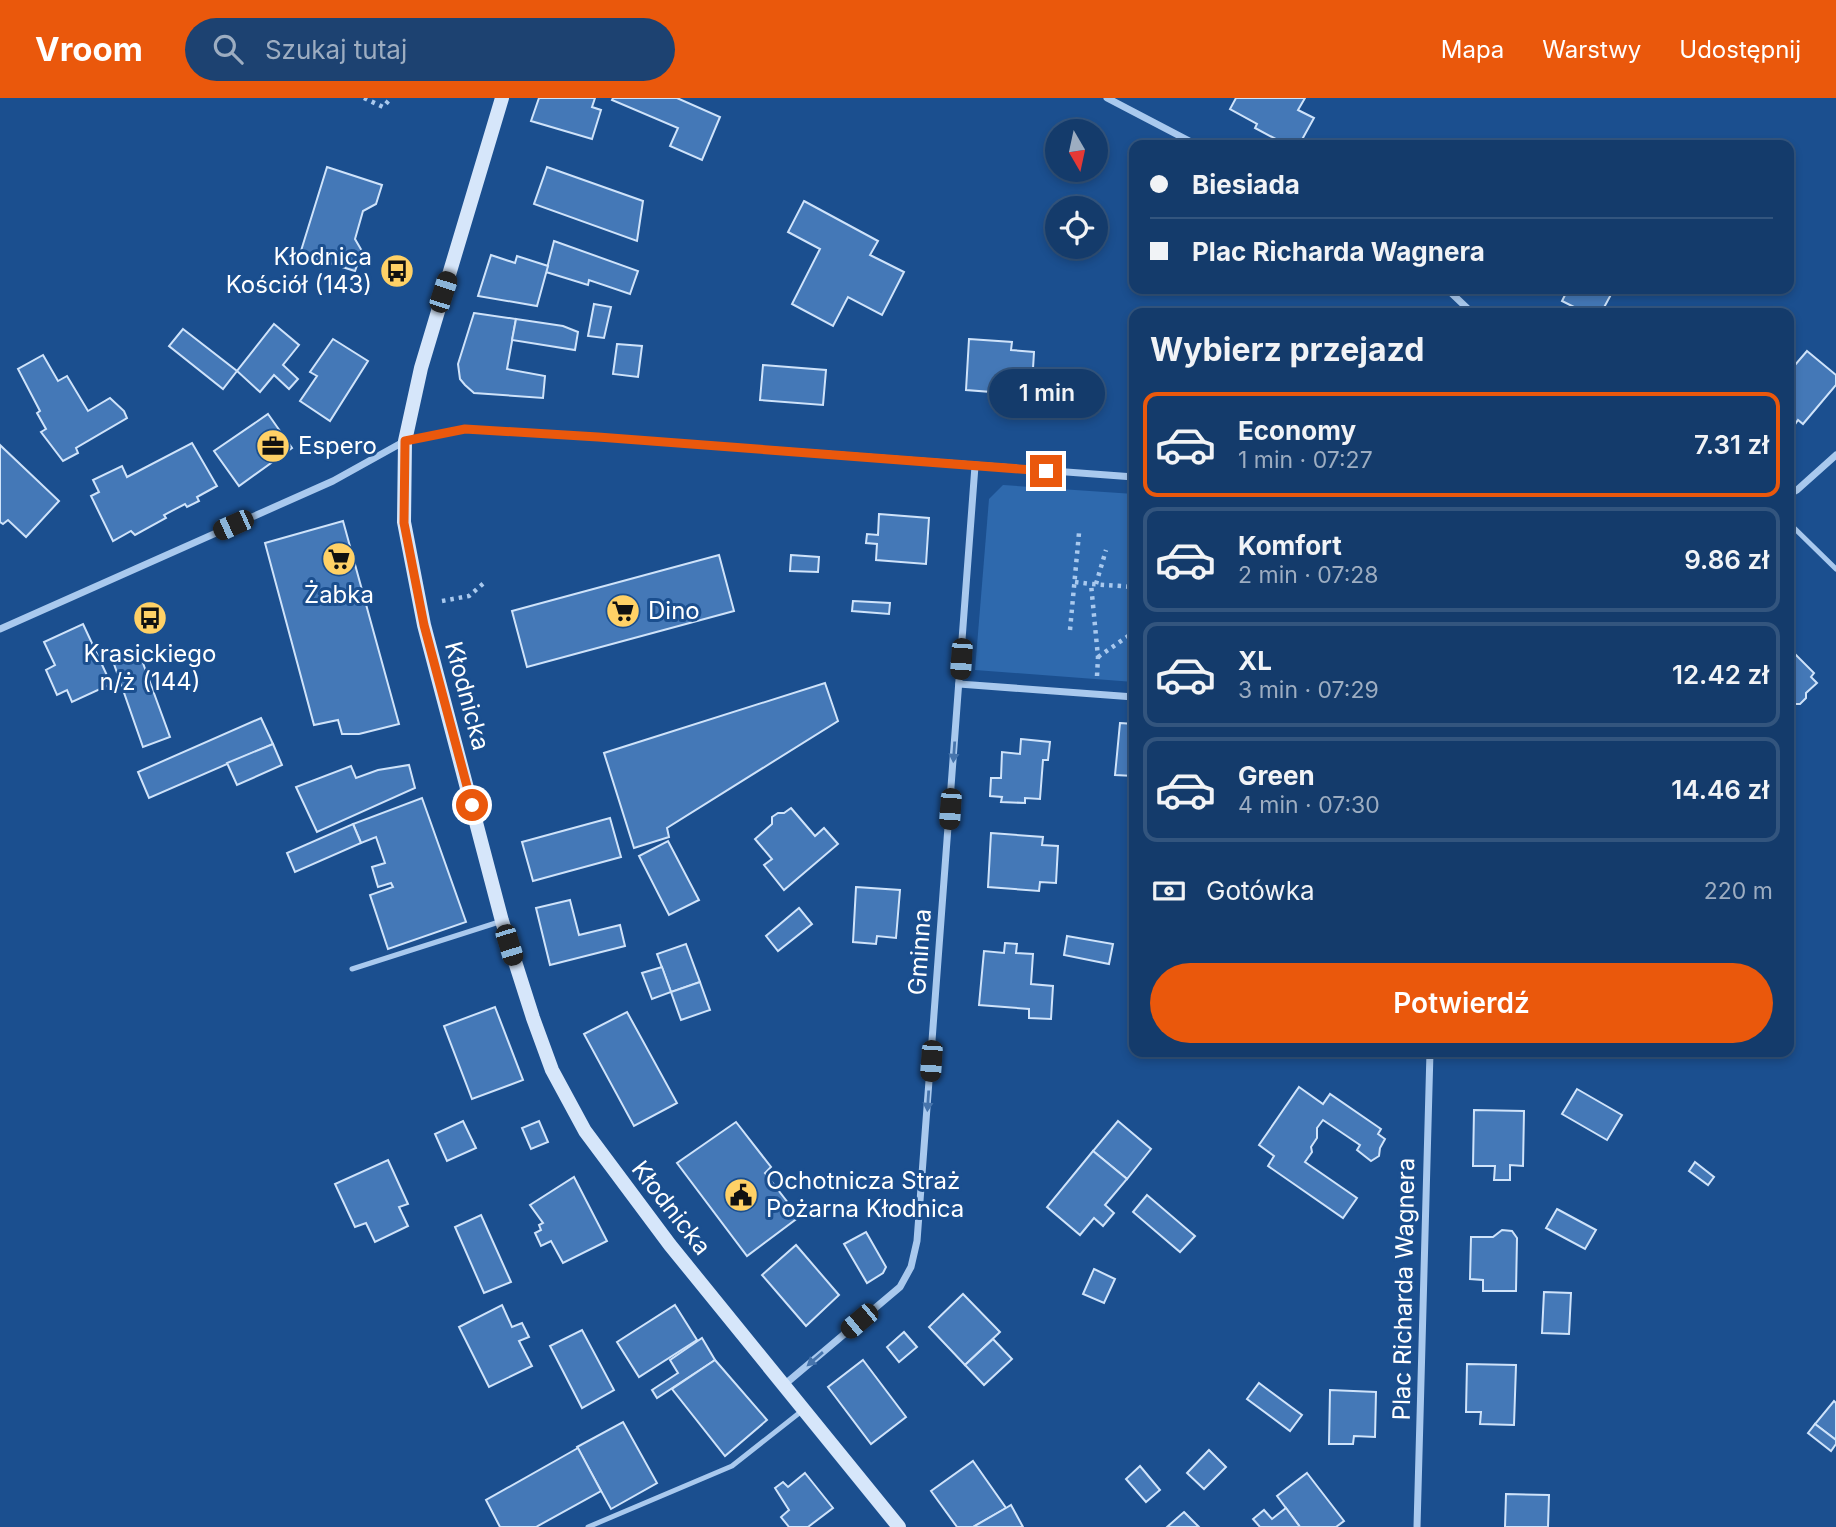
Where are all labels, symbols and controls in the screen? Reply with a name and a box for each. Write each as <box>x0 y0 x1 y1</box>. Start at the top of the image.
search box <box>185 18 675 81</box>
text: Vroom <box>35 29 143 69</box>
icon: search <box>209 30 247 68</box>
text: Szukaj tutaj <box>265 34 407 65</box>
text: Mapa <box>1441 35 1504 64</box>
text: Warstwy <box>1542 35 1641 64</box>
text: Udostępnij <box>1679 35 1801 64</box>
north arrow <box>1045 119 1108 182</box>
map controls <box>1045 119 1108 259</box>
text: Biesiada <box>1192 169 1300 200</box>
button: locate <box>1045 196 1108 259</box>
text: Plac Richarda Wagnera <box>1192 236 1485 267</box>
place label: Kłodnica Kościół (143) <box>226 242 372 299</box>
bus stop icon: Kłodnica Kościół (143) <box>378 252 416 290</box>
car <box>427 269 460 315</box>
text: Wybierz przejazd <box>1150 330 1424 369</box>
callout: 1 min <box>988 370 1104 418</box>
text: 1 min <box>1019 379 1075 407</box>
icon: car <box>1154 413 1217 476</box>
text: Economy <box>1238 415 1356 446</box>
office icon: Espero <box>254 427 292 465</box>
text: 7.31 zł <box>1694 429 1769 460</box>
place label: Espero <box>298 431 377 460</box>
text: 1 min · 07:27 <box>1238 446 1373 474</box>
route end <box>1030 455 1062 487</box>
car <box>210 507 257 543</box>
icon: car <box>1154 528 1217 591</box>
text: Komfort <box>1238 530 1342 561</box>
supermarket icon: Żabka <box>320 540 358 578</box>
text: 9.86 zł <box>1684 544 1769 575</box>
text: 2 min · 07:28 <box>1238 561 1379 589</box>
place label: Żabka <box>304 580 374 609</box>
supermarket icon: Dino <box>604 592 642 630</box>
place label: Dino <box>648 596 700 625</box>
bus stop icon: Krasickiego n/ż (144) <box>131 599 169 637</box>
car <box>950 637 973 681</box>
street label: Kłodnicka <box>439 638 496 753</box>
place label: Krasickiego n/ż (144) <box>84 639 216 696</box>
icon: car <box>1154 643 1217 706</box>
text: XL <box>1238 645 1272 676</box>
text: 12.42 zł <box>1672 659 1769 690</box>
text: 3 min · 07:29 <box>1238 676 1379 704</box>
one-way arrow <box>948 741 959 763</box>
icon: car <box>1154 758 1217 821</box>
text: Green <box>1238 760 1315 791</box>
text: 14.46 zł <box>1671 774 1769 805</box>
car <box>939 787 962 831</box>
route start <box>456 789 488 821</box>
text: 4 min · 07:30 <box>1238 791 1380 819</box>
icon: cash <box>1150 872 1188 910</box>
text: Gotówka <box>1206 875 1315 906</box>
text: 220 m <box>1704 877 1773 905</box>
street label: Gminna <box>902 908 937 996</box>
car <box>493 922 526 968</box>
button: Potwierdź <box>1150 963 1773 1043</box>
car <box>920 1039 943 1083</box>
one-way arrow <box>922 1090 933 1112</box>
street label: Kłodnicka <box>626 1155 717 1261</box>
street label: Plac Richarda Wagnera <box>1387 1157 1420 1421</box>
place label: Ochotnicza Straż Pożarna Kłodnica <box>766 1166 964 1223</box>
public building icon: Ochotnicza Straż Pożarna Kłodnica <box>722 1176 760 1214</box>
car <box>837 1299 882 1343</box>
one-way arrow <box>807 1351 824 1366</box>

